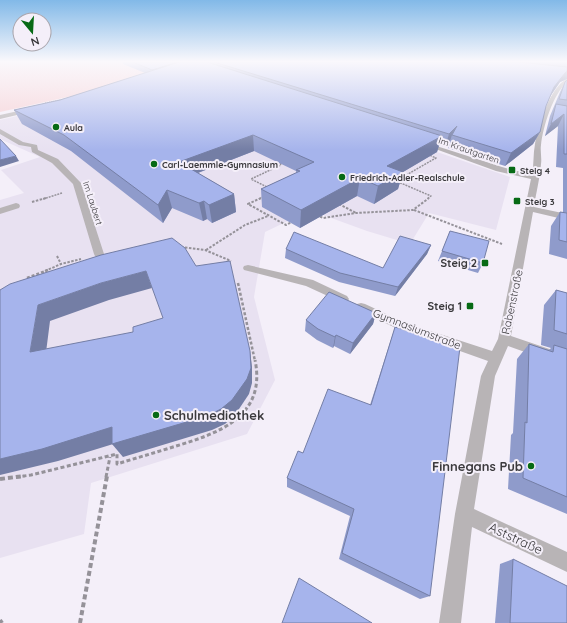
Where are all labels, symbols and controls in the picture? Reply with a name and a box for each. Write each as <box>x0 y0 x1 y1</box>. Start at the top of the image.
north arrow <box>12 12 52 52</box>
text: N <box>29 34 41 49</box>
marker: Aula <box>51 122 61 132</box>
place label: Aula <box>64 122 83 133</box>
street label: Im Krautgarten <box>437 134 501 166</box>
marker: Carl-Laemmle-Gymnasium <box>149 159 159 169</box>
place label: Carl-Laemmle-Gymnasium <box>162 159 278 170</box>
marker: Steig 4 <box>507 165 517 175</box>
place label: Steig 4 <box>520 165 551 176</box>
marker: Friedrich-Adler-Realschule <box>337 172 347 182</box>
place label: Friedrich-Adler-Realschule <box>350 172 465 183</box>
street label: Im Laubert <box>81 180 105 226</box>
marker: Steig 3 <box>512 196 522 206</box>
place label: Steig 3 <box>525 196 555 207</box>
place label: Steig 2 <box>441 256 477 270</box>
marker: Steig 2 <box>480 258 490 268</box>
street label: Rabenstraße <box>498 268 526 336</box>
place label: Steig 1 <box>428 299 462 313</box>
marker: Steig 1 <box>465 301 475 311</box>
street label: Gymnasiumstraße <box>371 306 463 352</box>
place label: Schulmediothek <box>164 407 264 423</box>
marker: Schulmediothek <box>151 410 161 420</box>
place label: Finnegans Pub <box>432 458 523 474</box>
marker: Finnegans Pub <box>526 461 536 471</box>
street label: Aststraße <box>486 519 546 557</box>

